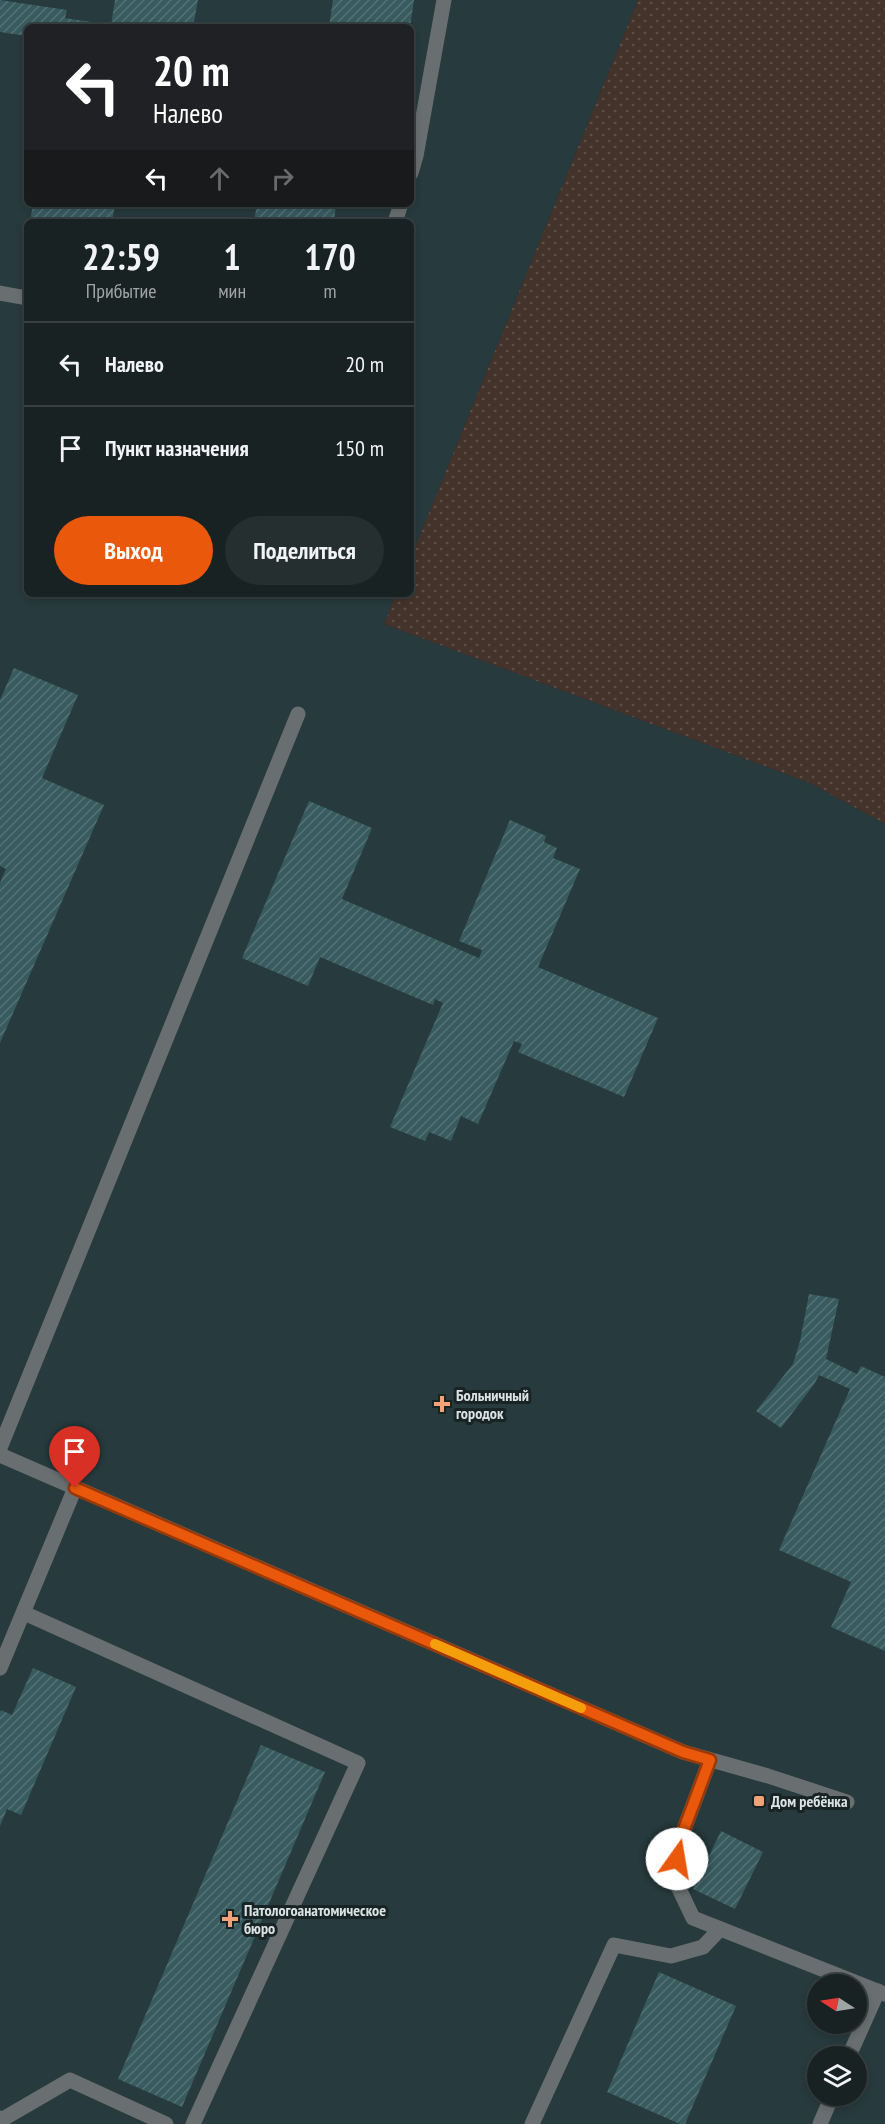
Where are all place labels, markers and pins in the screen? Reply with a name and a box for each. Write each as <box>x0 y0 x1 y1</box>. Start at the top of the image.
place label: Больничный городок <box>456 1385 529 1423</box>
marker: Больничный городок <box>433 1395 451 1413</box>
pin <box>49 1426 100 1488</box>
place label: Дом ребёнка <box>771 1791 848 1811</box>
marker: Дом ребёнка <box>752 1794 766 1808</box>
place label: Патологоанатомическое бюро <box>244 1900 386 1938</box>
marker: Патологоанатомическое бюро <box>221 1910 239 1928</box>

